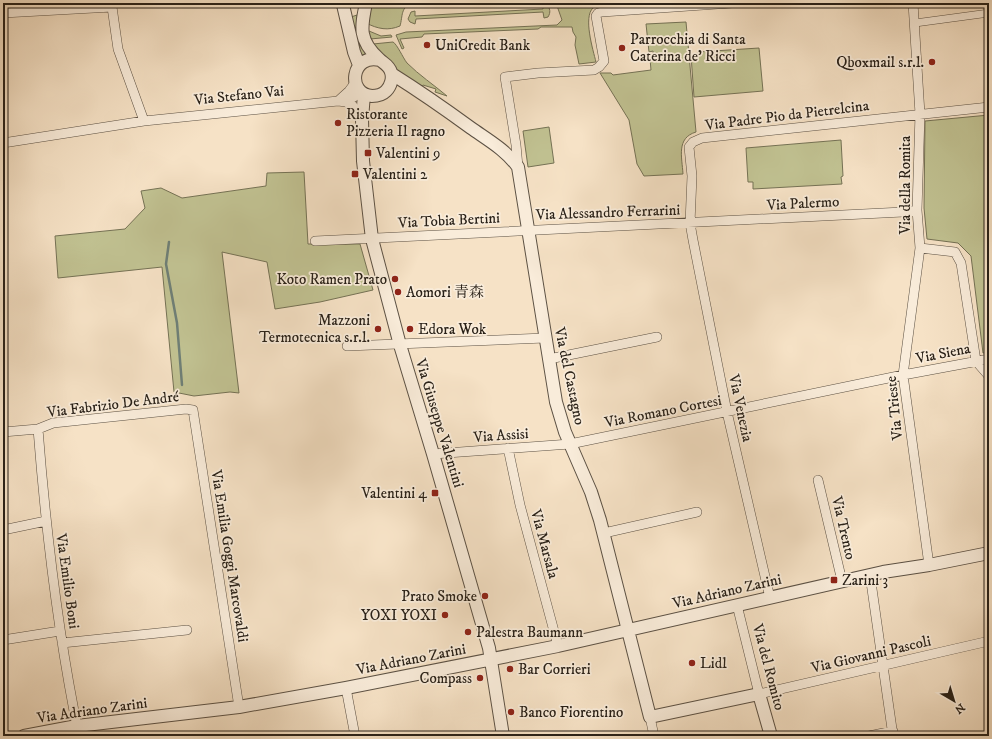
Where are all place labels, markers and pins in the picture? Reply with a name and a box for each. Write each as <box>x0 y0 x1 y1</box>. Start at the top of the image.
place label: Parrocchia di Santa Caterina de' Ricci <box>630 30 746 66</box>
place label: UniCredit Bank <box>435 36 531 55</box>
marker: UniCredit Bank <box>422 40 432 50</box>
marker: Parrocchia di Santa Caterina de' Ricci <box>617 43 627 53</box>
place label: Qboxmail s.r.l. <box>836 53 924 72</box>
marker: Qboxmail s.r.l. <box>927 57 937 67</box>
place label: Ristorante Pizzeria Il ragno <box>346 105 445 141</box>
marker: Ristorante Pizzeria Il ragno <box>333 118 343 128</box>
place label: Valentini 9 <box>375 144 440 163</box>
marker: Valentini 9 <box>363 148 373 158</box>
place label: Valentini 2 <box>362 165 428 184</box>
marker: Valentini 2 <box>350 169 360 179</box>
place label: Koto Ramen Prato <box>276 270 387 289</box>
marker: Koto Ramen Prato <box>390 274 400 284</box>
place label: Aomori 青森 <box>406 283 484 302</box>
marker: Aomori 青森 <box>393 287 403 297</box>
place label: Mazzoni Termotecnica s.r.l. <box>259 311 370 347</box>
place label: Edora Wok <box>418 320 487 339</box>
marker: Mazzoni Termotecnica s.r.l. <box>373 324 383 334</box>
marker: Edora Wok <box>405 324 415 334</box>
place label: Valentini 4 <box>360 484 427 503</box>
marker: Valentini 4 <box>430 488 440 498</box>
place label: Zarini 3 <box>842 571 888 590</box>
marker: Zarini 3 <box>829 575 839 585</box>
place label: Prato Smoke <box>401 587 477 606</box>
marker: Prato Smoke <box>480 591 490 601</box>
place label: YOXI YOXI <box>361 606 437 625</box>
marker: YOXI YOXI <box>440 610 450 620</box>
place label: Palestra Baumann <box>476 623 583 642</box>
marker: Palestra Baumann <box>463 627 473 637</box>
place label: Lidl <box>700 654 727 673</box>
marker: Lidl <box>687 658 697 668</box>
place label: Bar Corrieri <box>518 660 591 679</box>
marker: Bar Corrieri <box>505 664 515 674</box>
place label: Compass <box>420 669 472 688</box>
marker: Compass <box>475 673 485 683</box>
place label: Banco Fiorentino <box>519 703 623 722</box>
marker: Banco Fiorentino <box>506 707 516 717</box>

